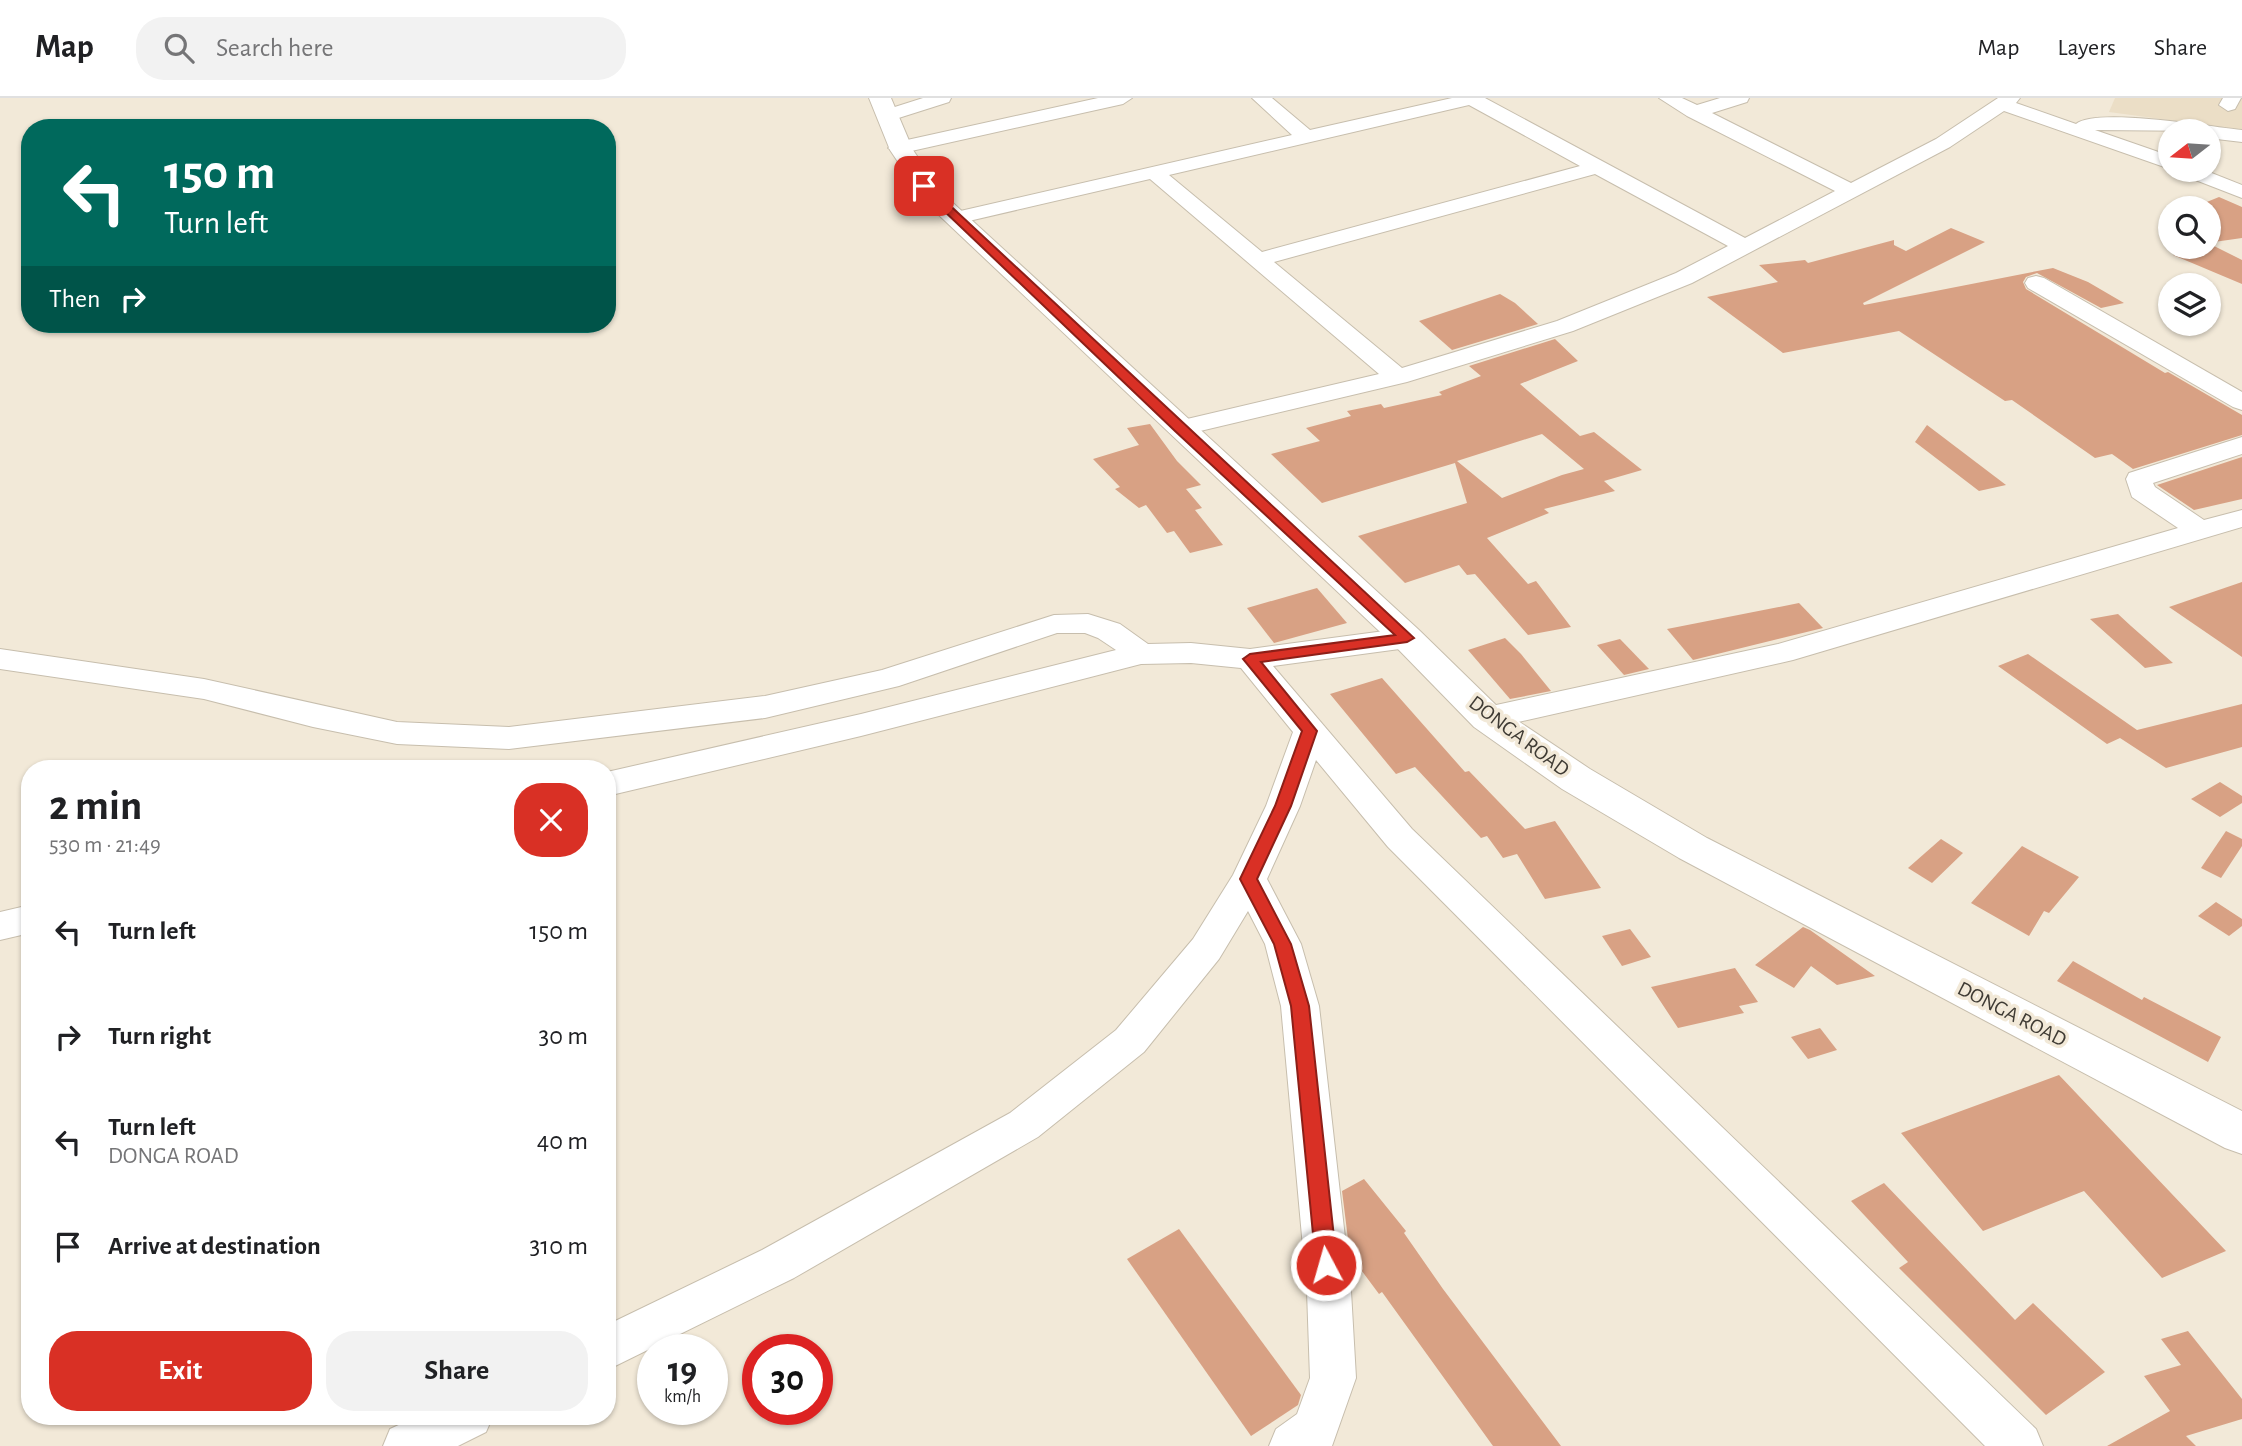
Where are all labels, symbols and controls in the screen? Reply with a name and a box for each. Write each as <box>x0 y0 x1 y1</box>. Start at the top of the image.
search box <box>136 17 626 80</box>
icon: search <box>160 29 198 67</box>
text: Map <box>35 31 94 64</box>
text: Search here <box>216 35 334 61</box>
text: Map <box>1977 36 2019 60</box>
text: Layers <box>2057 36 2116 60</box>
text: Share <box>2154 36 2207 60</box>
north arrow <box>2158 119 2221 182</box>
map controls <box>2158 119 2221 336</box>
icon: left <box>49 147 140 238</box>
text: 150 m <box>164 149 275 198</box>
pin <box>894 156 954 216</box>
icon: arrive <box>905 167 943 205</box>
button: search <box>2158 196 2221 259</box>
text: Turn left <box>164 207 268 239</box>
button: layers <box>2158 273 2221 336</box>
icon: right <box>114 280 152 318</box>
text: Then <box>49 286 100 312</box>
street label: DONGA ROAD <box>1465 692 1573 780</box>
button: close <box>514 783 588 857</box>
text: 2 min <box>49 785 142 827</box>
text: 530 m · 21:49 <box>49 834 161 857</box>
icon: left <box>49 913 87 951</box>
text: Turn left <box>108 918 196 944</box>
text: 150 m <box>529 918 588 944</box>
street label: DONGA ROAD <box>1954 978 2070 1050</box>
icon: right <box>49 1018 87 1056</box>
text: Turn right <box>108 1023 211 1049</box>
text: 30 m <box>538 1023 588 1049</box>
text: Turn left <box>108 1114 196 1140</box>
icon: left <box>49 1123 87 1161</box>
text: 40 m <box>537 1128 588 1154</box>
text: DONGA ROAD <box>108 1145 239 1168</box>
icon: arrive <box>49 1228 87 1266</box>
position arrow <box>1289 1228 1363 1302</box>
text: Arrive at destination <box>108 1233 321 1259</box>
text: 310 m <box>530 1233 588 1259</box>
button: Exit <box>49 1331 312 1411</box>
button: Share <box>326 1331 588 1411</box>
speed limit sign: 30 <box>742 1334 833 1425</box>
text: 19 <box>668 1353 697 1388</box>
text: km/h <box>664 1388 701 1406</box>

